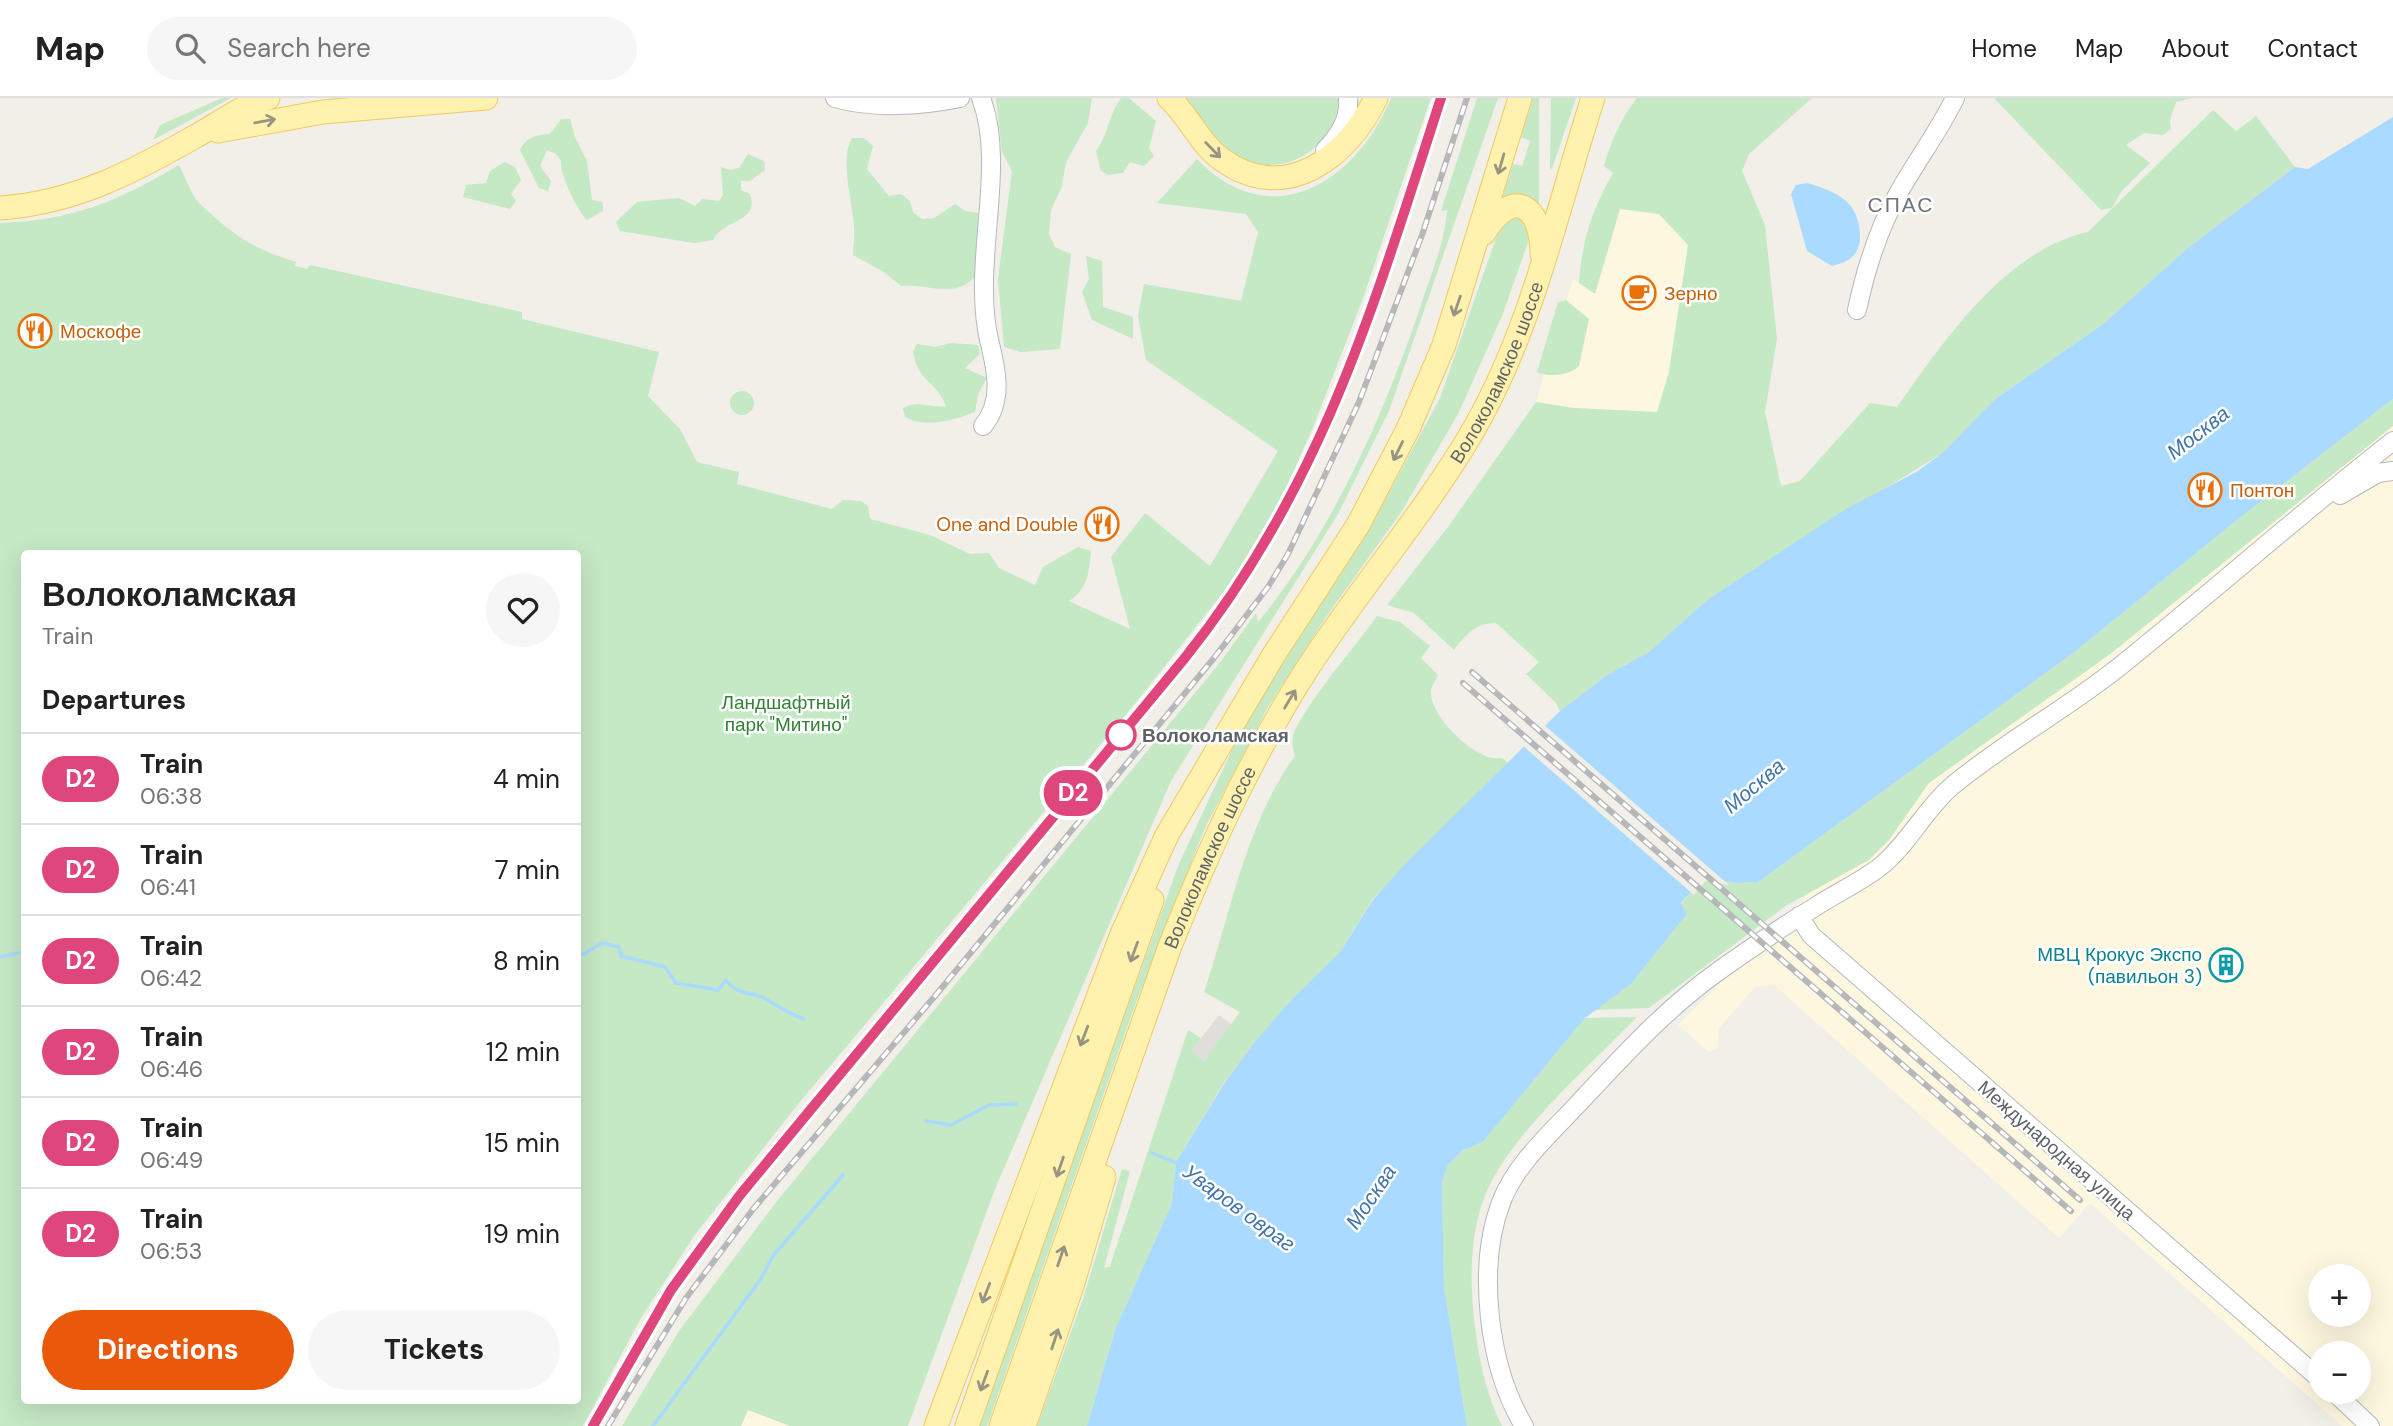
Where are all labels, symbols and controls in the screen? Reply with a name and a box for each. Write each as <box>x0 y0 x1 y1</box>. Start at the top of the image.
search box <box>147 17 637 80</box>
text: Map <box>35 27 105 70</box>
icon: search <box>171 29 209 67</box>
text: Search here <box>227 31 371 65</box>
text: Home <box>1971 33 2037 64</box>
text: Map <box>2075 33 2123 64</box>
text: About <box>2161 33 2230 64</box>
text: Contact <box>2268 33 2358 64</box>
one-way arrow <box>253 114 276 127</box>
one-way arrow <box>1204 142 1221 159</box>
one-way arrow <box>1494 152 1507 174</box>
district label: СПАС <box>1868 191 1934 219</box>
cafe icon: Зерно <box>1620 274 1658 312</box>
street label: Волоколамское шоссе <box>1444 278 1549 468</box>
place label: Зерно <box>1664 281 1718 306</box>
one-way arrow <box>1450 295 1463 317</box>
restaurant icon: Москофе <box>16 312 54 350</box>
place label: Москофе <box>60 319 141 344</box>
water label: Москва <box>2161 400 2235 466</box>
one-way arrow <box>1390 440 1404 461</box>
restaurant icon: Понтон <box>2186 471 2224 509</box>
place label: Понтон <box>2230 478 2294 503</box>
restaurant icon: One and Double <box>1083 505 1121 543</box>
place label: One and Double <box>936 512 1078 537</box>
text: Волоколамская <box>42 573 297 616</box>
button: heart <box>486 573 560 647</box>
text: Train <box>42 621 93 651</box>
text: Departures <box>42 683 186 717</box>
one-way arrow <box>1283 689 1297 709</box>
park label: Ландшафтный парк "Митино" <box>721 690 851 737</box>
marker: Волоколамская <box>1106 720 1136 750</box>
place label: Волоколамская <box>1142 723 1289 748</box>
text: Train <box>140 747 203 781</box>
water label: Москва <box>1718 752 1790 820</box>
text: 4 min <box>493 762 560 796</box>
street label: Волоколамское шоссе <box>1158 762 1262 953</box>
text: D2 <box>65 763 96 794</box>
line badge: D2 <box>1042 770 1104 816</box>
text: D2 <box>1058 777 1088 808</box>
text: 06:38 <box>140 781 202 811</box>
text: Train <box>140 838 203 872</box>
text: 7 min <box>495 853 560 887</box>
text: D2 <box>65 854 96 885</box>
text: 06:41 <box>140 872 196 902</box>
text: Train <box>140 929 203 963</box>
one-way arrow <box>1126 940 1139 962</box>
place label: МВЦ Крокус Экспо (павильон 3) <box>2037 942 2202 989</box>
text: 8 min <box>493 944 560 978</box>
text: D2 <box>65 945 96 976</box>
building icon: МВЦ Крокус Экспо (павильон 3) <box>2207 946 2245 984</box>
text: 06:42 <box>140 963 202 993</box>
text: Train <box>140 1020 203 1054</box>
one-way arrow <box>1076 1024 1089 1046</box>
text: 12 min <box>486 1035 560 1069</box>
text: D2 <box>65 1036 96 1067</box>
text: 06:46 <box>140 1054 203 1084</box>
street label: Международная улица <box>1973 1075 2141 1226</box>
text: Train <box>140 1111 203 1145</box>
text: 15 min <box>485 1126 560 1160</box>
text: D2 <box>65 1127 96 1158</box>
text: 06:49 <box>140 1145 203 1175</box>
one-way arrow <box>1053 1155 1065 1177</box>
water label: Уваров овраг <box>1177 1157 1301 1258</box>
water label: Москва <box>1339 1159 1403 1235</box>
text: Train <box>140 1202 203 1236</box>
text: 19 min <box>484 1217 560 1251</box>
text: D2 <box>65 1218 96 1249</box>
text: 06:53 <box>140 1236 202 1266</box>
one-way arrow <box>1055 1245 1068 1267</box>
map controls <box>2308 1264 2371 1404</box>
button: + <box>2308 1264 2371 1327</box>
one-way arrow <box>979 1281 991 1303</box>
button: Directions <box>42 1310 294 1390</box>
button: Tickets <box>308 1310 560 1390</box>
one-way arrow <box>1050 1328 1062 1350</box>
button: − <box>2308 1341 2371 1404</box>
one-way arrow <box>977 1370 989 1392</box>

